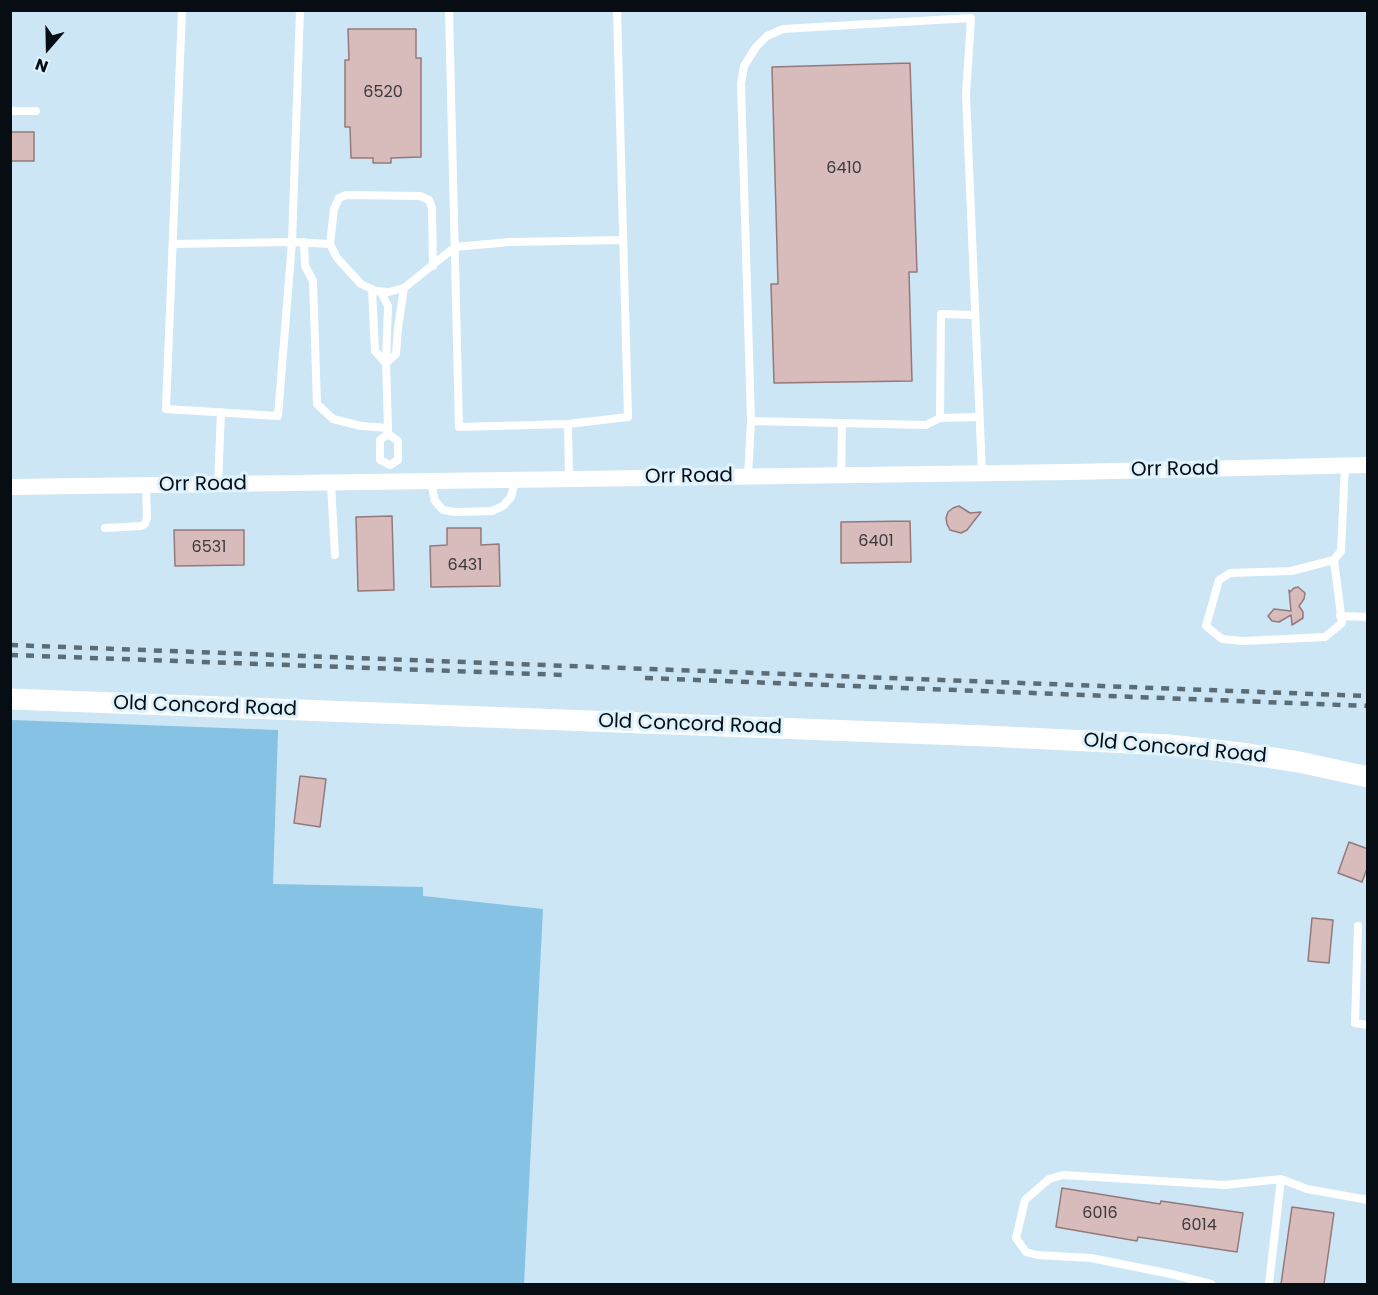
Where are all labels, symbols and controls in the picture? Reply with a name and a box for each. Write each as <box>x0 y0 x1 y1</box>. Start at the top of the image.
north arrow <box>18 18 78 78</box>
text: N <box>32 53 51 78</box>
house number: 6520 <box>363 83 403 103</box>
house number: 6410 <box>826 159 862 179</box>
street label: Orr Road <box>1131 457 1219 483</box>
street label: Orr Road <box>645 464 733 490</box>
street label: Orr Road <box>159 472 247 498</box>
house number: 6401 <box>858 532 894 552</box>
house number: 6531 <box>192 538 226 558</box>
house number: 6431 <box>448 556 482 576</box>
street label: Old Concord Road <box>113 692 297 722</box>
street label: Old Concord Road <box>598 710 782 740</box>
street label: Old Concord Road <box>1082 729 1268 769</box>
house number: 6016 <box>1082 1204 1118 1224</box>
house number: 6014 <box>1181 1216 1217 1236</box>

